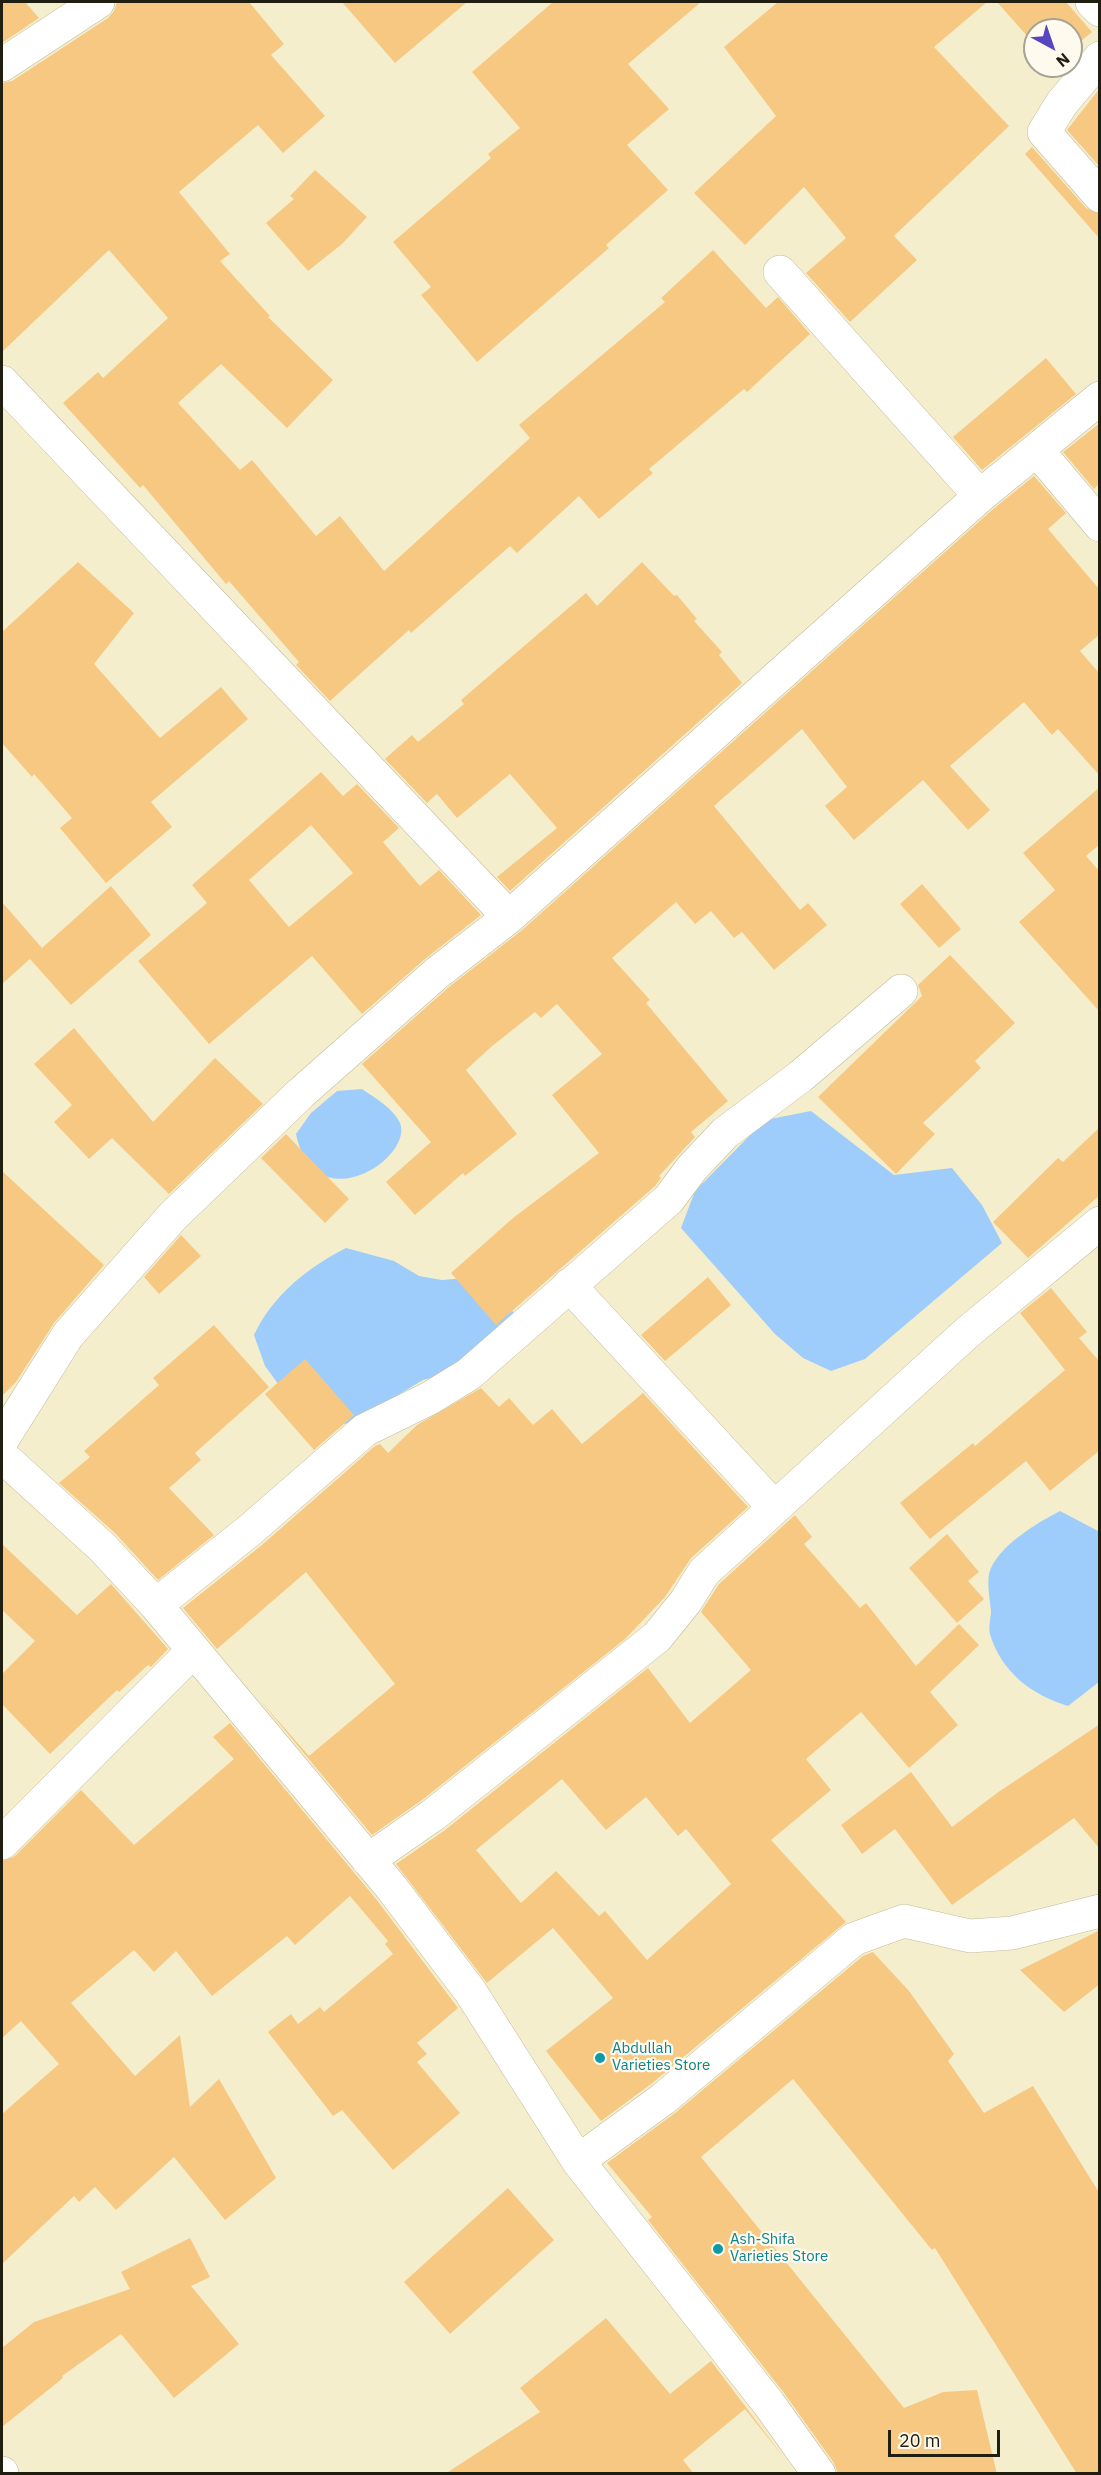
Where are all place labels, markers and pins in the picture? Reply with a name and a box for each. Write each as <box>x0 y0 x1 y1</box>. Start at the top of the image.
place label: Abdullah Varieties Store <box>612 2040 710 2075</box>
marker: Abdullah Varieties Store <box>593 2051 607 2065</box>
place label: Ash-Shifa Varieties Store <box>730 2231 828 2266</box>
marker: Ash-Shifa Varieties Store <box>711 2242 725 2256</box>

